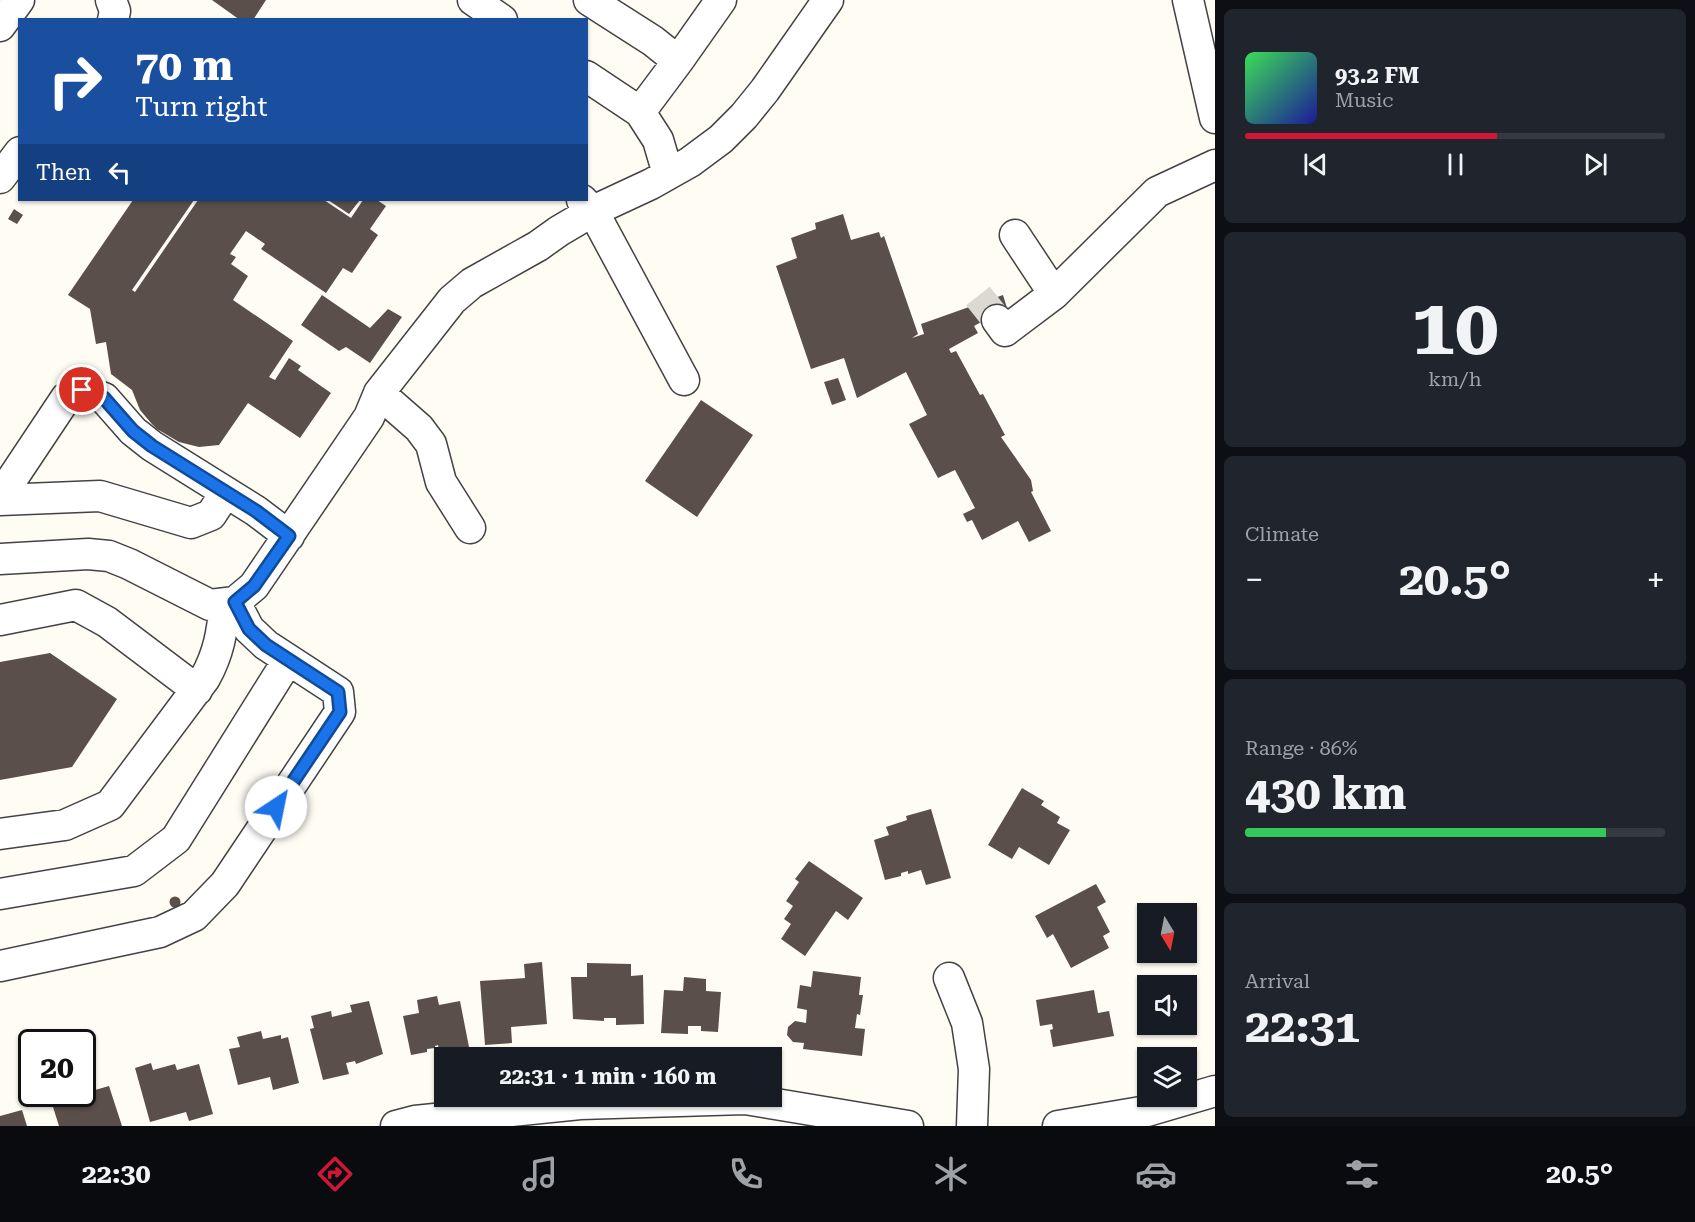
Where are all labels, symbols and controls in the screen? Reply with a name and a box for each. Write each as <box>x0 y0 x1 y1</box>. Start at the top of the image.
text: 70 m <box>135 41 233 90</box>
icon: right <box>36 42 114 120</box>
text: 93.2 FM <box>1335 63 1419 88</box>
text: Music <box>1335 88 1394 112</box>
text: Turn right <box>135 91 268 123</box>
icon: previous <box>1299 148 1332 181</box>
icon: pause <box>1439 148 1472 181</box>
icon: next <box>1579 148 1612 181</box>
icon: left <box>103 156 136 189</box>
text: Then <box>36 160 91 185</box>
text: 10 <box>1411 282 1499 373</box>
pin <box>56 364 107 415</box>
text: km/h <box>1428 367 1482 391</box>
icon: arrive <box>65 373 98 406</box>
text: Climate <box>1245 522 1319 546</box>
text: 20.5° <box>1399 553 1511 606</box>
text: − <box>1245 560 1263 599</box>
text: + <box>1647 560 1665 599</box>
text: Range · 86% <box>1245 736 1357 760</box>
text: 430 km <box>1245 767 1406 820</box>
position arrow <box>244 775 308 839</box>
north arrow <box>1137 903 1197 963</box>
map controls <box>1137 903 1197 1107</box>
text: Arrival <box>1245 969 1310 993</box>
button: sound <box>1137 975 1197 1035</box>
text: 22:31 <box>1245 1000 1360 1053</box>
speed limit sign: 20 <box>18 1029 96 1107</box>
button: layers <box>1137 1047 1197 1107</box>
text: 22:31 · 1 min · 160 m <box>499 1064 717 1089</box>
icon: directions <box>314 1153 356 1195</box>
icon: music <box>519 1153 561 1195</box>
icon: phone <box>725 1153 767 1195</box>
icon: climate <box>930 1153 972 1195</box>
icon: car <box>1135 1153 1177 1195</box>
icon: filters <box>1341 1153 1383 1195</box>
text: 22:30 <box>82 1158 151 1190</box>
text: 20.5° <box>1546 1158 1613 1190</box>

